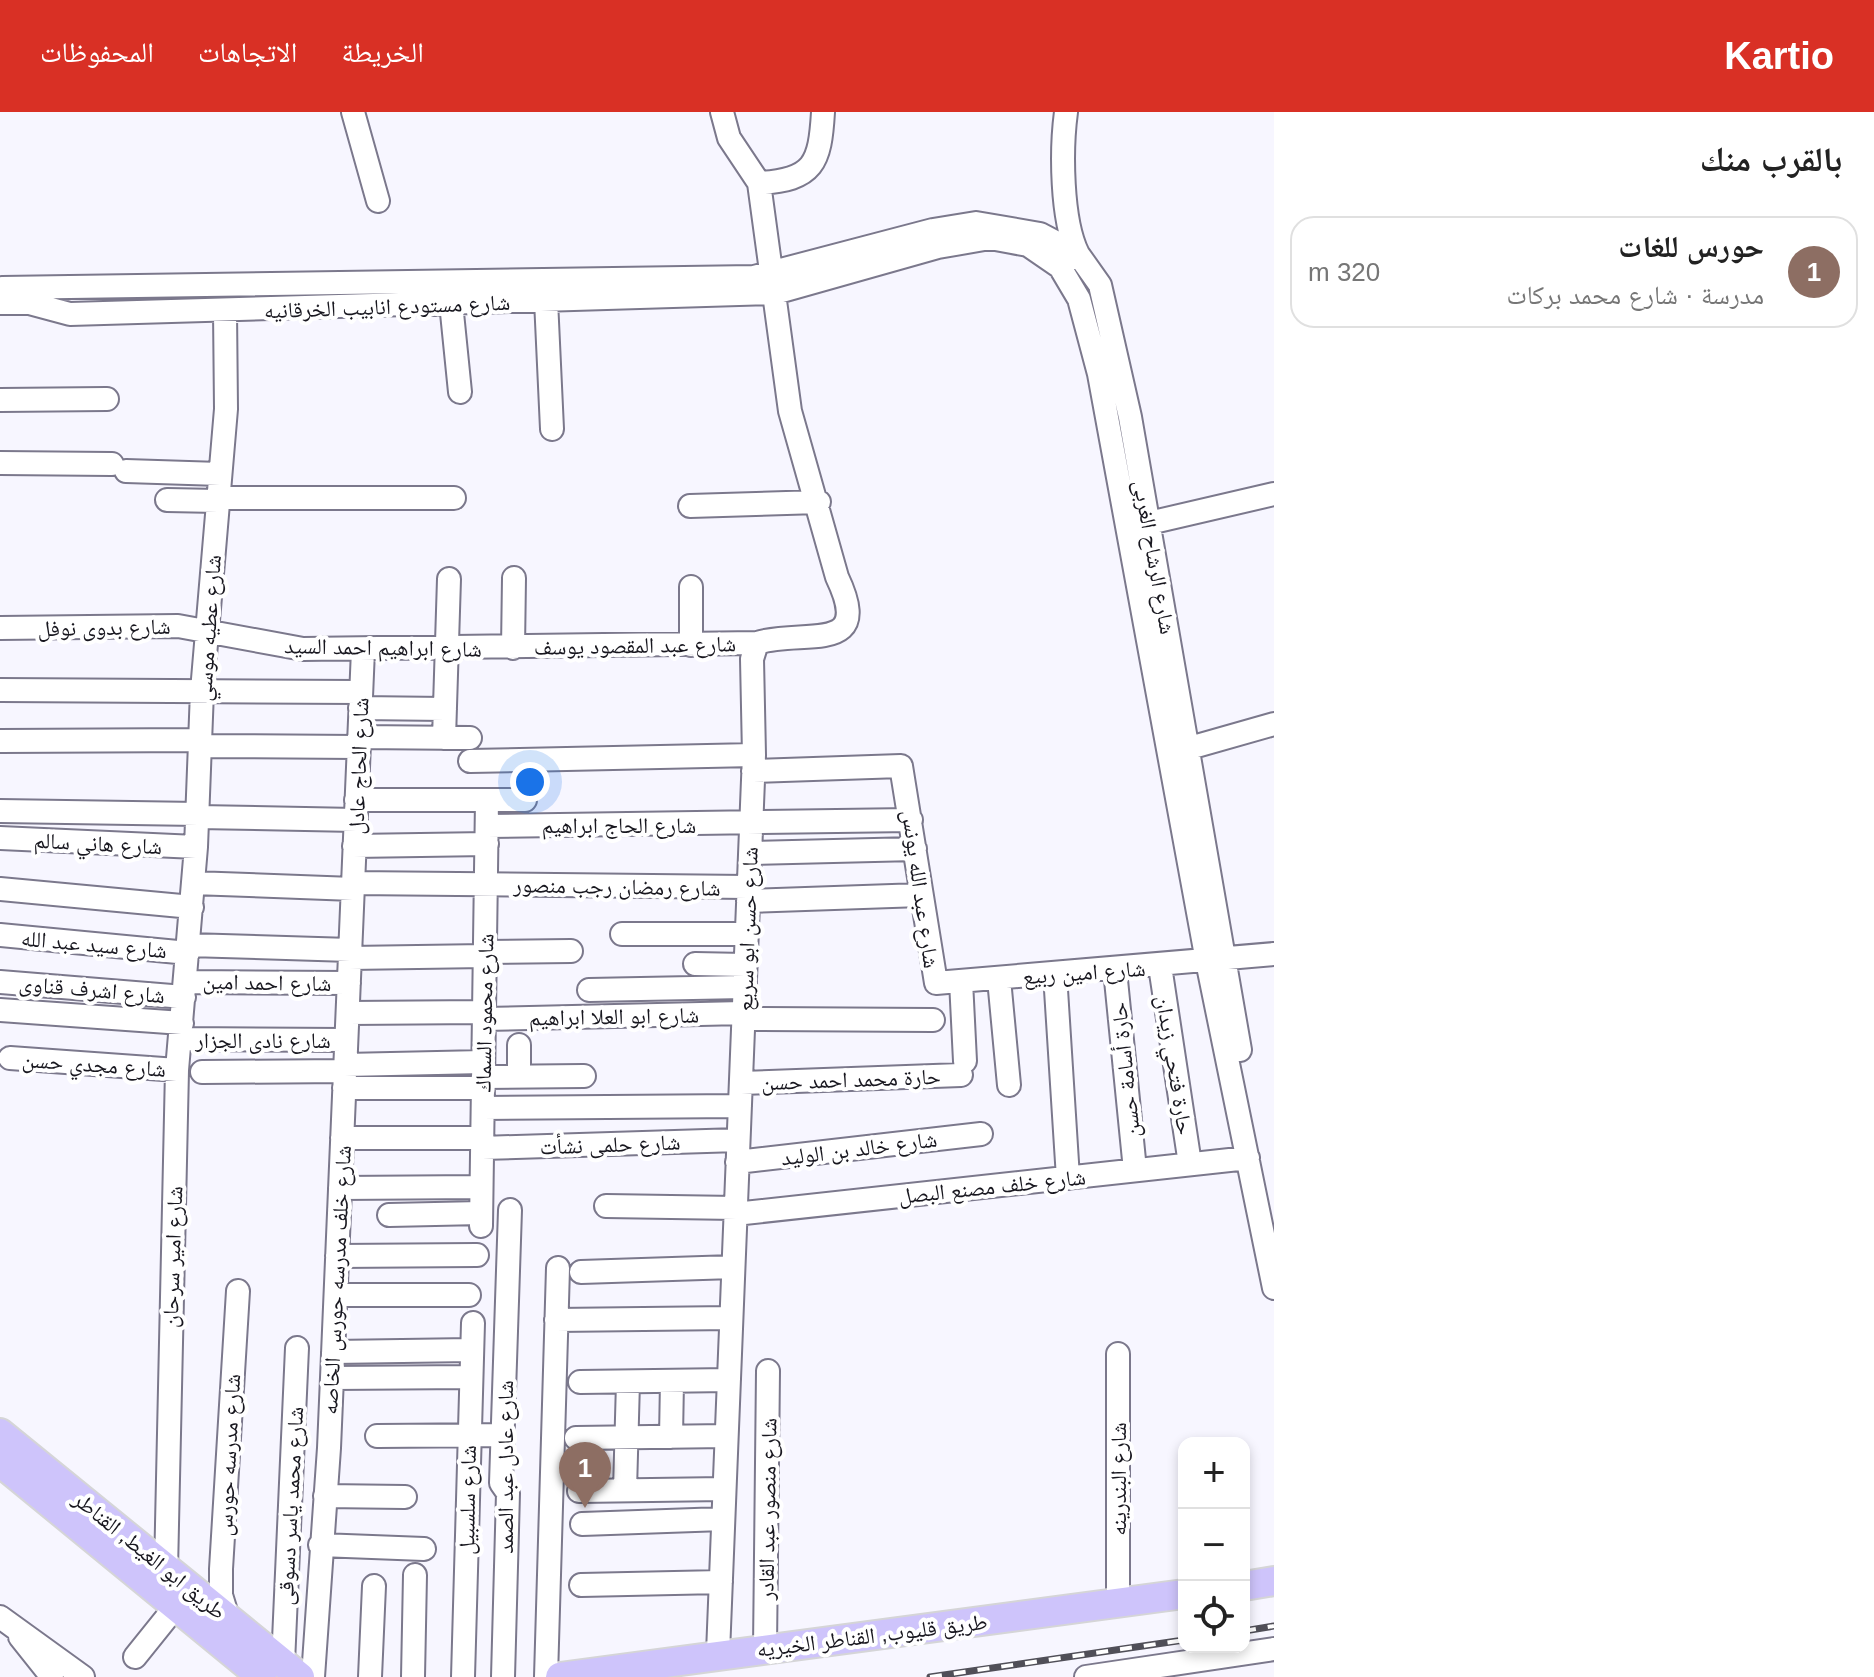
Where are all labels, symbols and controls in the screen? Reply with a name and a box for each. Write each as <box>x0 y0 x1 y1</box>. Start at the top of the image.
text: Kartio <box>1724 35 1834 77</box>
text: المحفوظات <box>40 37 154 68</box>
text: الاتجاهات <box>198 37 297 68</box>
text: الخريطة <box>341 37 424 68</box>
text: بالقرب منك <box>1700 140 1842 178</box>
text: حورس للغات <box>1618 230 1764 263</box>
text: 320 m <box>1308 257 1380 287</box>
text: 1 <box>1807 257 1821 287</box>
text: مدرسة · شارع محمد بركات <box>1507 280 1764 310</box>
street label: شارع مستودع انابيب الخرقانيه <box>263 290 511 324</box>
street label: شارع الرشاح الغربى <box>1128 478 1180 636</box>
street label: شارع عطيه موسي <box>191 554 231 702</box>
street label: شارع بدوى نوفل <box>37 614 171 642</box>
street label: شارع عبد المقصود يوسف <box>534 631 736 661</box>
street label: شارع ابراهيم احمد السيد <box>284 633 482 664</box>
street label: شارع الحاج عادل <box>344 697 374 835</box>
your location <box>510 762 550 802</box>
street label: شارع عبد الله يونس <box>896 808 944 970</box>
street label: شارع الحاج ابراهيم <box>542 813 696 840</box>
street label: شارع هاني سالم <box>33 828 163 864</box>
street label: شارع حسن ابو سريع <box>732 846 764 1012</box>
street label: شارع رمضان رجب منصور <box>512 872 721 902</box>
street label: شارع سيد عبد الله <box>20 926 168 964</box>
street label: شارع محمود السماك <box>471 933 499 1093</box>
street label: شارع امين ربيع <box>1022 956 1146 990</box>
street label: شارع احمد امين <box>202 969 332 997</box>
street label: شارع اشرف قناوى <box>18 971 166 1009</box>
street label: حارة فتحي زيدان <box>1147 994 1198 1137</box>
street label: حارة أسامة حسن <box>1105 1001 1146 1139</box>
street label: شارع ابو العلا ابراهيم <box>529 1003 699 1032</box>
street label: شارع نادى الجزار <box>194 1028 331 1054</box>
street label: شارع مجدي حسن <box>21 1047 167 1087</box>
street label: حارة محمد احمد حسن <box>761 1064 941 1096</box>
street label: شارع خالد بن الوليد <box>780 1127 939 1171</box>
street label: شارع حلمى نشأت <box>539 1129 681 1160</box>
street label: شارع خلف مدرسه حورس الخاصه <box>317 1145 357 1415</box>
street label: شارع خلف مصنع البصل <box>897 1164 1087 1210</box>
street label: شارع امير سرحان <box>158 1186 188 1328</box>
street label: شارع مدرسه حورس <box>212 1373 246 1537</box>
street label: شارع عادل عبد الصمد <box>493 1380 519 1554</box>
street label: شارع محمد ياسر دسوقى <box>273 1406 309 1606</box>
street label: شارع منصور عبد القادر <box>753 1418 783 1601</box>
street label: شارع البندرينه <box>1106 1422 1132 1536</box>
map controls <box>1178 1437 1250 1653</box>
button: + <box>1178 1437 1250 1509</box>
pin: 1 <box>559 1442 611 1508</box>
street label: شارع سلسبيل <box>454 1445 482 1555</box>
street label: طريق ابو الغيط, القناطر <box>67 1486 231 1625</box>
button: − <box>1178 1509 1250 1581</box>
button: locate <box>1178 1581 1250 1653</box>
street label: طريق قليوب, القناطر الخيريه <box>755 1609 989 1663</box>

